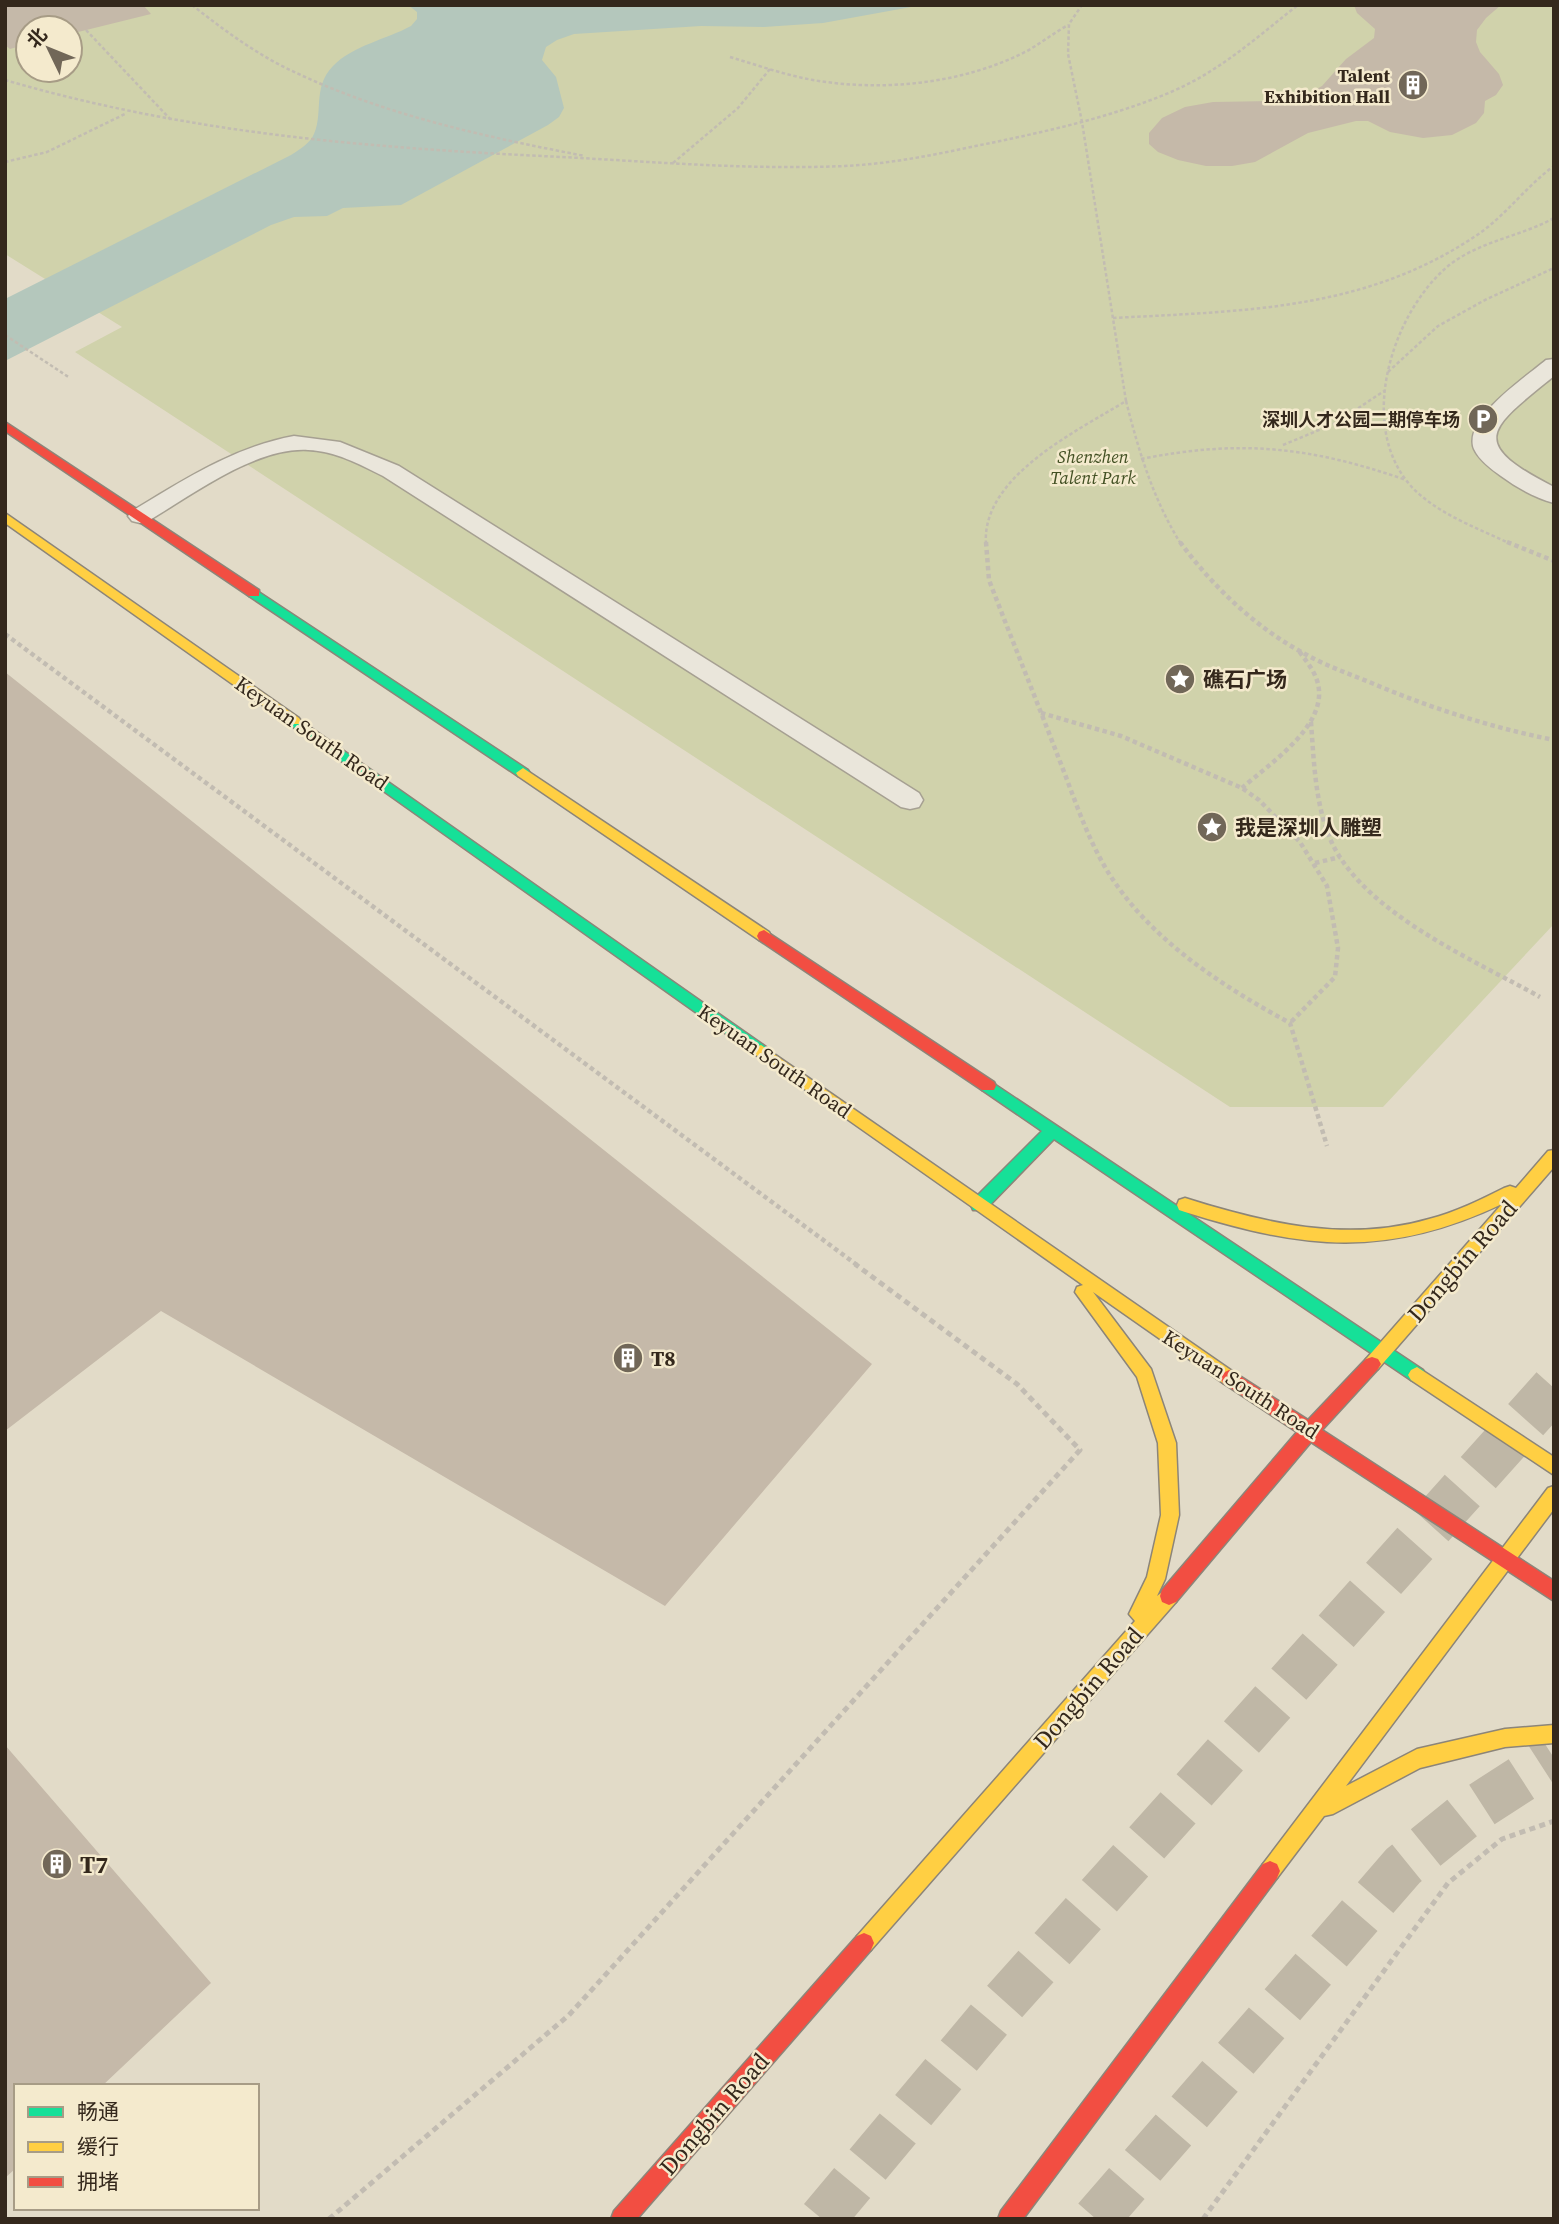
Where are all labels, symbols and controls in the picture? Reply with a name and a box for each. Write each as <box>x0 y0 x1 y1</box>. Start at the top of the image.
north arrow <box>14 14 84 84</box>
text: 北 <box>21 22 53 53</box>
place label: Talent Exhibition Hall <box>1264 63 1391 109</box>
building icon: Talent Exhibition Hall <box>1396 68 1430 102</box>
parking icon: 深圳人才公园二期停车场 <box>1466 402 1500 436</box>
place label: 深圳人才公园二期停车场 <box>1262 407 1460 432</box>
park label: Shenzhen Talent Park <box>1050 444 1136 490</box>
place icon: 礁石广场 <box>1163 662 1197 696</box>
place label: 礁石广场 <box>1203 665 1287 694</box>
street label: Keyuan South Road <box>229 669 395 797</box>
place icon: 我是深圳人雕塑 <box>1195 810 1229 844</box>
place label: 我是深圳人雕塑 <box>1235 813 1382 842</box>
street label: Keyuan South Road <box>692 997 858 1125</box>
street label: Dongbin Road <box>1400 1192 1525 1329</box>
street label: Keyuan South Road <box>1157 1322 1325 1446</box>
building icon: T8 <box>611 1341 645 1375</box>
place label: T8 <box>651 1344 676 1373</box>
street label: Dongbin Road <box>1026 1619 1151 1756</box>
building icon: T7 <box>40 1847 74 1881</box>
place label: T7 <box>80 1848 108 1881</box>
street label: Dongbin Road <box>652 2045 777 2182</box>
legend <box>14 2084 259 2210</box>
text: 畅通 <box>77 2097 119 2126</box>
text: 缓行 <box>77 2132 119 2161</box>
text: 拥堵 <box>77 2167 119 2196</box>

